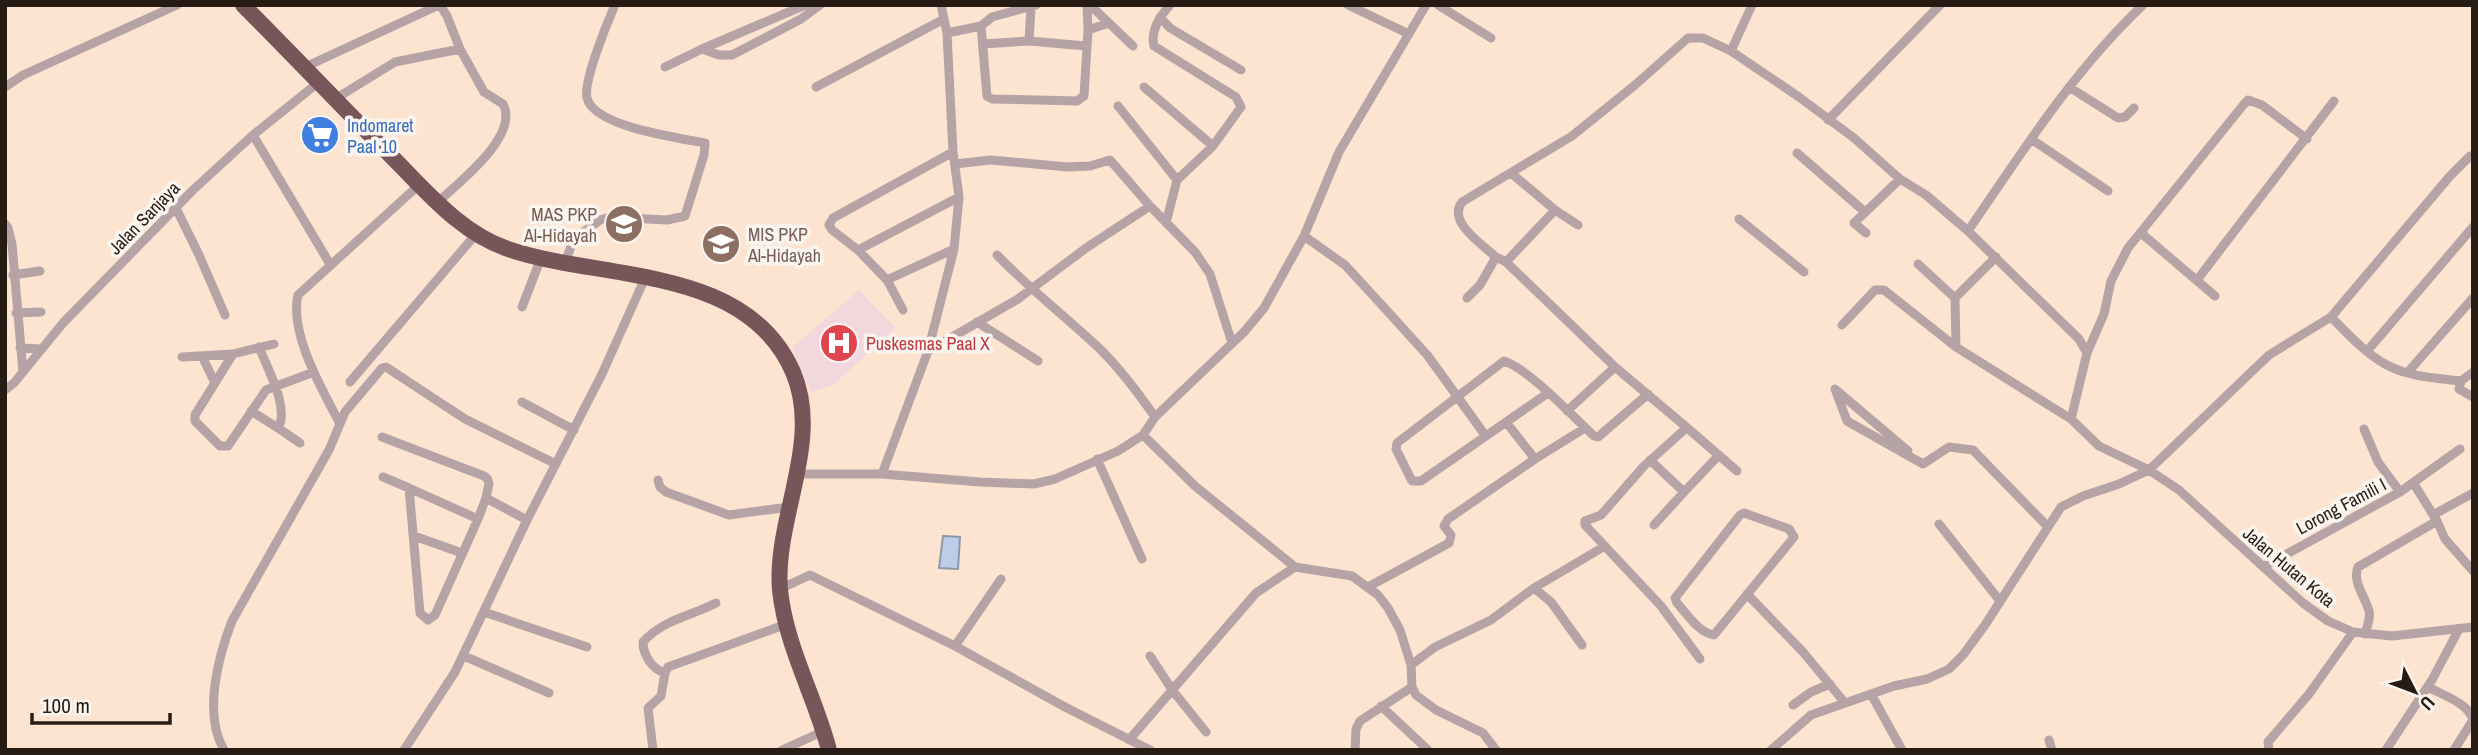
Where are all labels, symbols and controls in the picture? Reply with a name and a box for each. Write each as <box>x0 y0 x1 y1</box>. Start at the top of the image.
place label: Indomaret Paal 10 <box>347 113 413 159</box>
supermarket icon: Indomaret Paal 10 <box>299 114 341 156</box>
street label: Jalan Sanjaya <box>103 176 185 260</box>
place label: MAS PKP Al-Hidayah <box>523 202 597 248</box>
school or university icon: MAS PKP Al-Hidayah <box>603 203 645 245</box>
place label: MIS PKP Al-Hidayah <box>747 222 821 268</box>
school or university icon: MIS PKP Al-Hidayah <box>700 223 742 265</box>
hospital icon: Puskesmas Paal X <box>818 322 860 364</box>
place label: Puskesmas Paal X <box>866 331 990 356</box>
street label: Lorong Famili I <box>2292 472 2390 540</box>
street label: Jalan Hutan Kota <box>2238 521 2340 613</box>
north arrow <box>2380 657 2450 727</box>
scale bar <box>32 682 170 726</box>
text: U <box>2414 690 2441 716</box>
text: 100 m <box>42 691 90 720</box>

